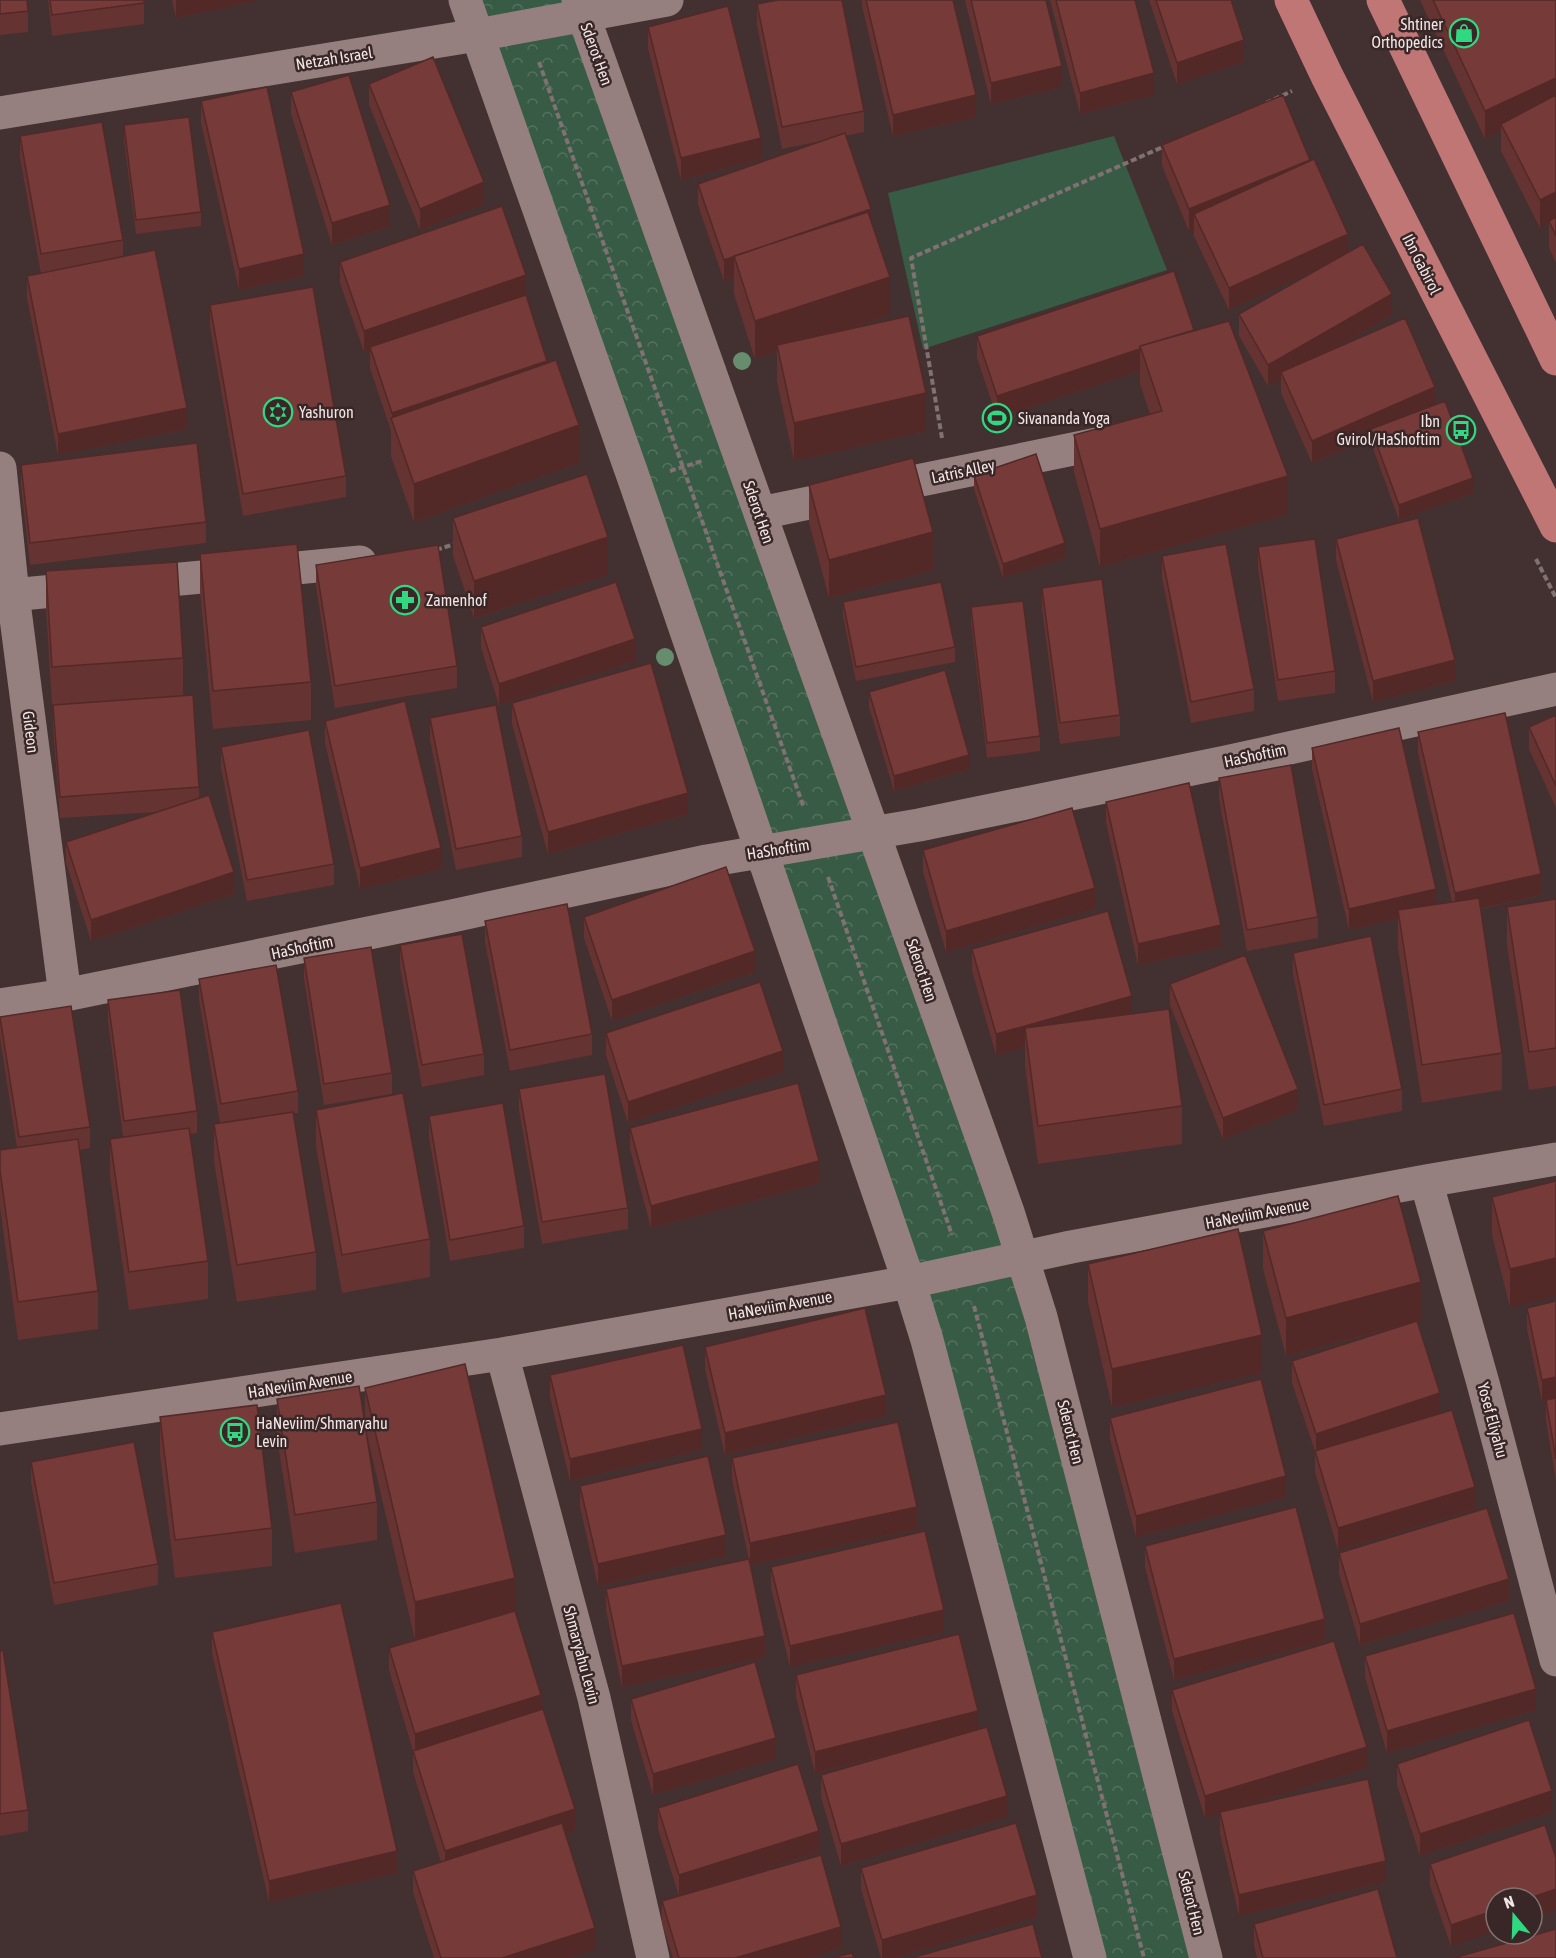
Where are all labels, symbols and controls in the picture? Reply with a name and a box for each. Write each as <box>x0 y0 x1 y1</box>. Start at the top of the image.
place label: Shtiner Orthopedics <box>1372 15 1443 52</box>
shop icon: Shtiner Orthopedics <box>1448 17 1480 49</box>
street label: Sderot Hen <box>577 20 617 88</box>
street label: Netzah Israel <box>294 43 374 73</box>
street label: Ibn Gabirol <box>1399 231 1445 298</box>
synagogue icon: Yashuron <box>262 396 294 428</box>
sports icon: Sivananda Yoga <box>981 402 1013 434</box>
place label: Yashuron <box>299 403 354 421</box>
place label: Sivananda Yoga <box>1018 409 1110 428</box>
place label: Ibn Gvirol/HaShoftim <box>1336 412 1440 448</box>
bus stop icon: Ibn Gvirol/HaShoftim <box>1445 414 1477 446</box>
street label: Latris Alley <box>930 455 997 487</box>
street label: Sderot Hen <box>740 478 778 546</box>
pharmacy icon: Zamenhof <box>389 584 421 616</box>
place label: Zamenhof <box>426 591 487 609</box>
street label: Gideon <box>19 710 43 754</box>
street label: HaShoftim <box>1222 740 1288 770</box>
street label: HaShoftim <box>745 835 811 863</box>
street label: HaShoftim <box>269 932 335 962</box>
street label: Sderot Hen <box>903 936 941 1004</box>
street label: HaNeviim Avenue <box>1204 1194 1310 1232</box>
street label: HaNeviim Avenue <box>727 1287 833 1323</box>
street label: HaNeviim Avenue <box>247 1367 353 1401</box>
street label: Yosef Eliyahu <box>1473 1380 1512 1460</box>
street label: Sderot Hen <box>1054 1398 1088 1466</box>
place label: HaNeviim/Shmaryahu Levin <box>256 1414 388 1450</box>
bus stop icon: HaNeviim/Shmaryahu Levin <box>219 1416 251 1448</box>
street label: Shmaryahu Levin <box>559 1604 604 1706</box>
street label: Sderot Hen <box>1175 1869 1209 1937</box>
north arrow <box>1484 1886 1544 1946</box>
text: N <box>1502 1892 1517 1912</box>

